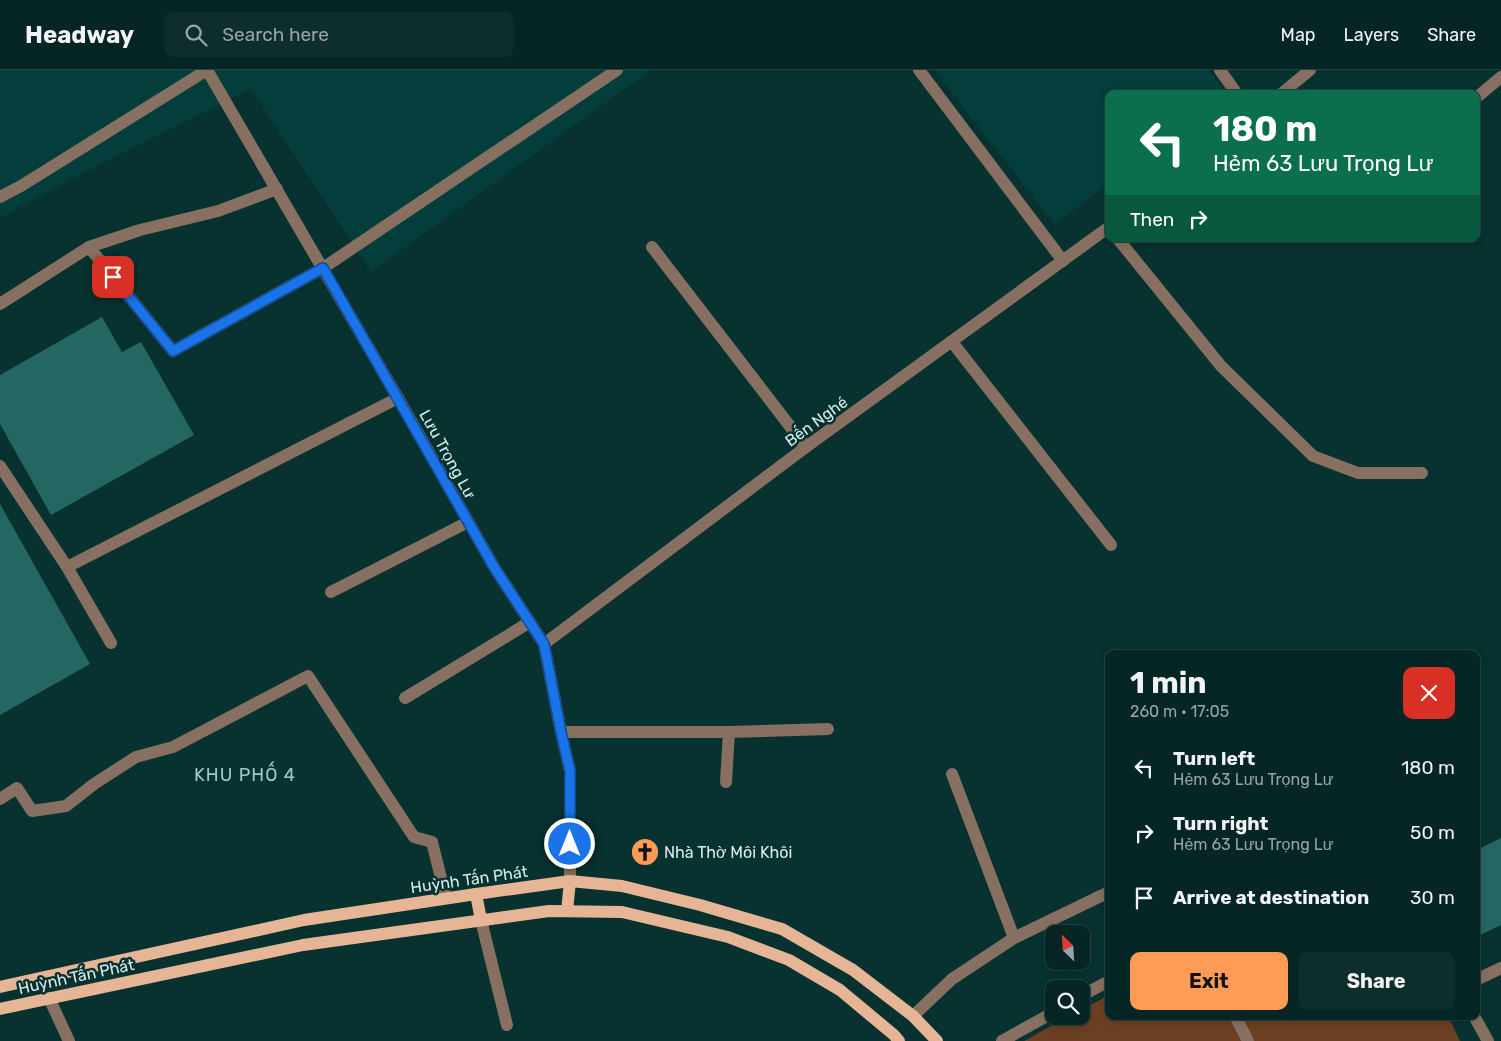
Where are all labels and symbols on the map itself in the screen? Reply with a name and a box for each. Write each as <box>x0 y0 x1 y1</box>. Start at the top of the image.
pin <box>92 256 134 298</box>
street label: Bến Nghé <box>781 391 851 450</box>
street label: Lưu Trọng Lư <box>415 406 480 502</box>
district label: KHU PHỐ 4 <box>194 761 296 786</box>
position arrow <box>543 817 595 869</box>
church icon: Nhà Thờ Môi Khôi <box>630 837 660 867</box>
place label: Nhà Thờ Môi Khôi <box>664 843 792 862</box>
street label: Huỳnh Tấn Phát <box>409 860 529 897</box>
north arrow <box>1045 925 1090 970</box>
street label: Huỳnh Tấn Phát <box>16 954 136 998</box>

